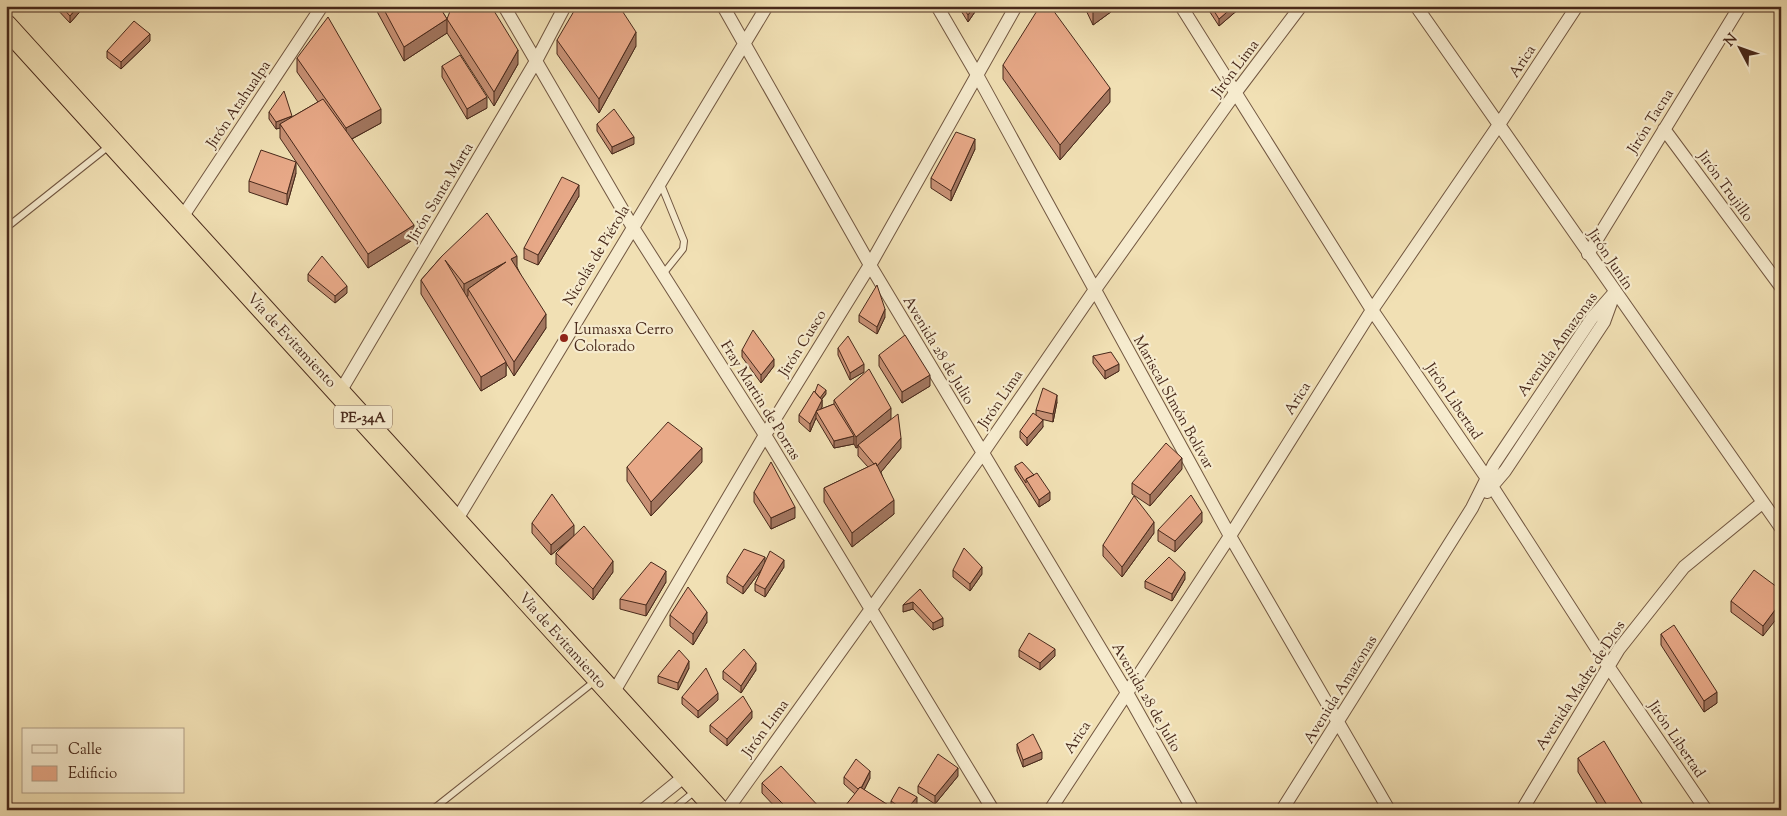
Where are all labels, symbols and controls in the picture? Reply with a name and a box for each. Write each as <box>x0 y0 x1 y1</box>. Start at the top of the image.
north arrow <box>1714 22 1764 72</box>
text: N <box>1720 30 1743 52</box>
street label: Jirón Lima <box>1207 36 1265 103</box>
street label: Arica <box>1505 41 1542 82</box>
street label: Jirón Atahualpa <box>201 57 277 154</box>
street label: Jirón Tacna <box>1623 85 1680 159</box>
street label: Jirón Santa Marta <box>403 139 479 247</box>
street label: Jirón Trujillo <box>1691 146 1758 227</box>
street label: Nicolás de Piérola <box>559 201 636 310</box>
street label: Jirón Junín <box>1581 224 1638 295</box>
street label: Avenida Amazonas <box>1513 288 1603 401</box>
street label: Vía de Evitamiento <box>241 289 340 393</box>
street label: Avenida 28 de Julio <box>897 293 978 409</box>
street label: Jirón Cusco <box>774 306 832 382</box>
place label: Lumasxa Cerro Colorado <box>574 320 673 358</box>
marker: Lumasxa Cerro Colorado <box>558 332 570 344</box>
street label: Mariscal SImón Bolívar <box>1127 332 1218 474</box>
street label: Fray Martin de Porras <box>714 337 805 465</box>
street label: Jirón Libertad <box>1419 358 1487 445</box>
street label: Jirón Lima <box>973 366 1029 434</box>
street label: Arica <box>1280 378 1317 419</box>
road number: PE-34A <box>334 406 392 428</box>
street label: Vía de Evitamiento <box>513 588 611 694</box>
street label: Avenida Madre de Dios <box>1531 617 1631 755</box>
street label: Avenida Amazonas <box>1299 631 1383 748</box>
street label: Avenida 28 de Julio <box>1106 639 1186 756</box>
street label: Jirón Lima <box>737 696 794 763</box>
street label: Jirón Libertad <box>1642 696 1710 783</box>
street label: Arica <box>1060 717 1097 758</box>
legend <box>22 728 185 794</box>
text: Calle <box>68 740 102 761</box>
text: Edificio <box>68 764 117 785</box>

